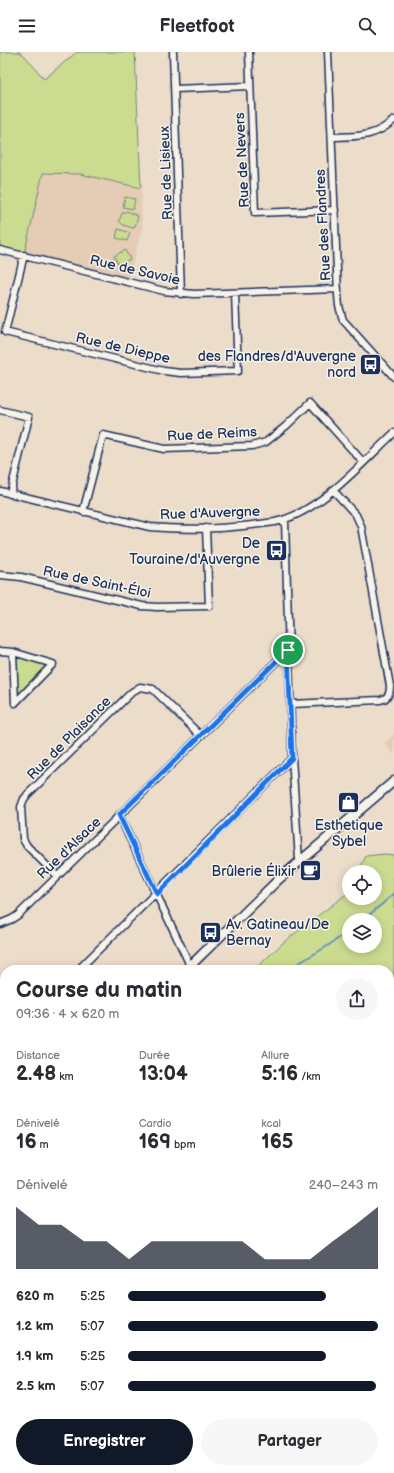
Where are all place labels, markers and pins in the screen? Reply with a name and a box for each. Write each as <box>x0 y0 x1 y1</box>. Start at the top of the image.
place label: des Flandres/d'Auvergne nord <box>198 348 356 381</box>
bus stop icon: des Flandres/d'Auvergne nord <box>358 351 384 377</box>
place label: De Touraine/d'Auvergne <box>129 535 260 568</box>
bus stop icon: De Touraine/d'Auvergne <box>263 538 289 564</box>
pin <box>271 633 305 667</box>
shop icon: Esthetique Sybel <box>336 790 362 816</box>
place label: Esthetique Sybel <box>315 817 383 850</box>
cafe icon: Brûlerie Élixir <box>298 858 324 884</box>
place label: Brûlerie Élixir <box>212 862 297 880</box>
place label: Av. Gatineau/De Bernay <box>226 916 329 949</box>
bus stop icon: Av. Gatineau/De Bernay <box>198 919 224 945</box>

